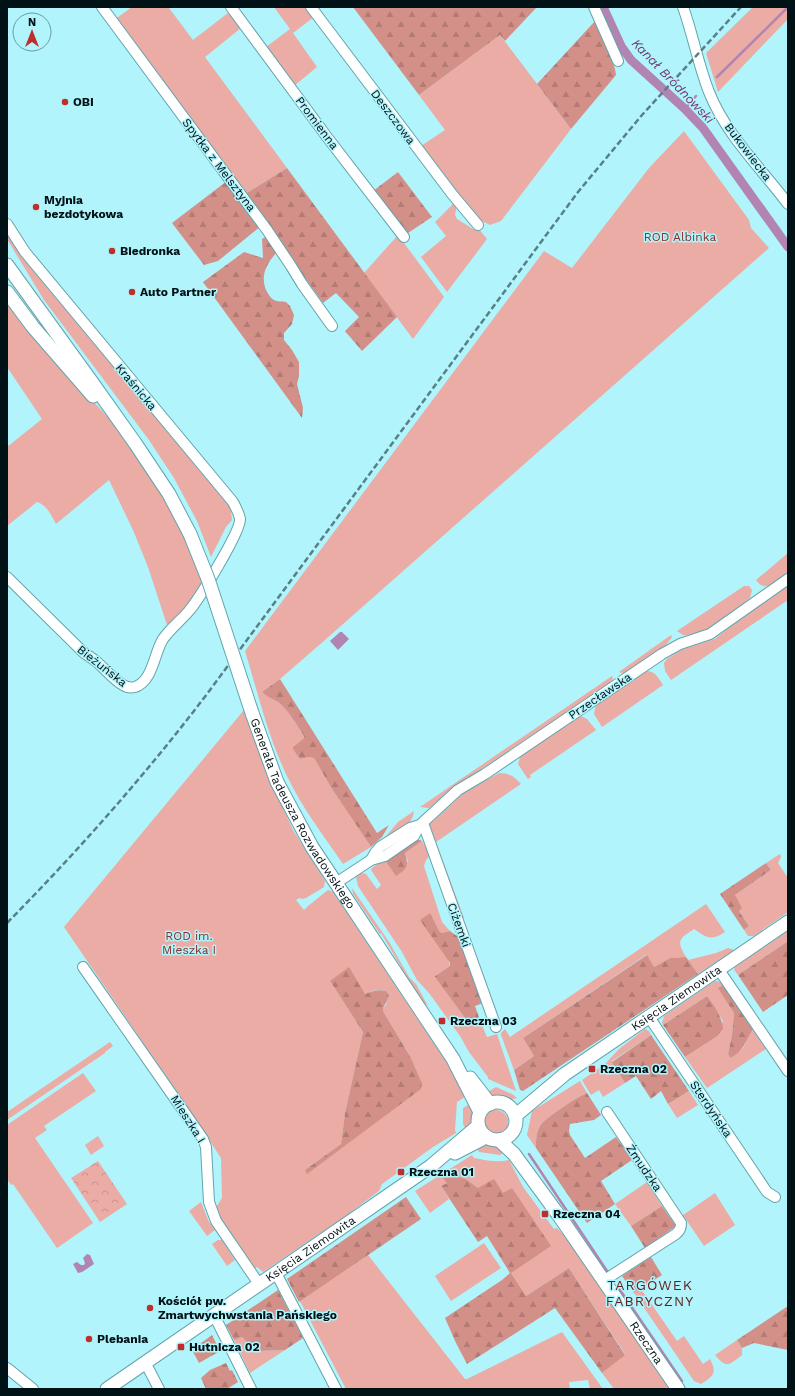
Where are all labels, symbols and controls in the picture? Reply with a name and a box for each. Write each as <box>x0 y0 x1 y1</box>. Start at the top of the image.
north arrow <box>12 12 52 52</box>
text: N <box>28 16 36 29</box>
water label: Kanał Bródnowski <box>629 36 718 127</box>
street label: Deszczowa <box>368 87 418 147</box>
street label: Promienna <box>293 94 341 152</box>
place label: OBI <box>73 95 94 109</box>
marker: OBI <box>60 97 70 107</box>
street label: Spytka z Melsztyna <box>179 116 259 214</box>
street label: Bukowiecka <box>722 120 775 184</box>
place label: Myjnia bezdotykowa <box>44 193 123 221</box>
marker: Myjnia bezdotykowa <box>31 202 41 212</box>
park label: ROD Albinka <box>644 230 716 244</box>
place label: Biedronka <box>120 244 180 258</box>
marker: Biedronka <box>107 246 117 256</box>
place label: Auto Partner <box>140 285 217 299</box>
marker: Auto Partner <box>127 287 137 297</box>
street label: Kraśnicka <box>112 361 160 413</box>
street label: Bieżuńska <box>74 642 130 690</box>
street label: Przecławska <box>566 670 634 722</box>
street label: Generała Tadeusza Rozwadowskiego <box>248 716 358 911</box>
street label: Ciżemki <box>445 901 473 949</box>
park label: ROD im. Mieszka I <box>162 929 216 957</box>
street label: Księcia Ziemowita <box>629 962 724 1034</box>
place label: Rzeczna 03 <box>450 1014 517 1028</box>
marker: Rzeczna 03 <box>437 1016 447 1026</box>
place label: Rzeczna 02 <box>600 1062 667 1076</box>
marker: Rzeczna 02 <box>587 1064 597 1074</box>
street label: Sterdyńska <box>687 1078 735 1140</box>
street label: Mieszka I <box>168 1092 208 1146</box>
street label: Żmudzka <box>623 1142 665 1194</box>
place label: Rzeczna 01 <box>409 1165 474 1179</box>
marker: Rzeczna 01 <box>396 1167 406 1177</box>
place label: Rzeczna 04 <box>553 1207 621 1221</box>
marker: Rzeczna 04 <box>540 1209 550 1219</box>
street label: Księcia Ziemowita <box>263 1213 358 1285</box>
district label: TARGÓWEK FABRYCZNY <box>606 1277 694 1309</box>
place label: Kościół pw. Zmartwychwstania Pańskiego <box>158 1294 337 1322</box>
marker: Kościół pw. Zmartwychwstania Pańskiego <box>145 1303 155 1313</box>
street label: Rzeczna <box>627 1319 666 1367</box>
place label: Plebania <box>97 1332 148 1346</box>
marker: Plebania <box>84 1334 94 1344</box>
place label: Hutnicza 02 <box>189 1340 260 1354</box>
marker: Hutnicza 02 <box>176 1342 186 1352</box>

